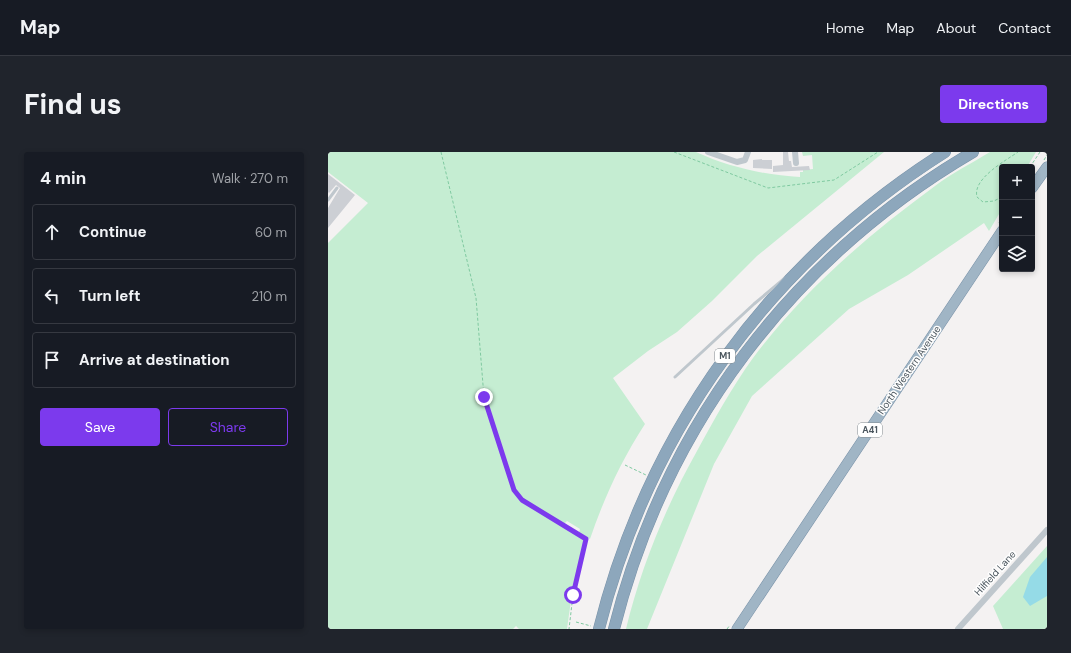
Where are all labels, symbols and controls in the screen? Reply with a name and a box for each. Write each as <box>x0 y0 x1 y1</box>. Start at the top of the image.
text: Map <box>20 15 60 40</box>
text: Home <box>826 19 864 37</box>
text: Map <box>886 19 914 37</box>
text: About <box>936 19 976 37</box>
text: Contact <box>998 19 1051 37</box>
button: Directions <box>940 85 1047 123</box>
text: Find us <box>24 86 122 123</box>
map controls <box>999 164 1035 272</box>
button: + <box>999 164 1035 200</box>
text: 4 min <box>40 167 86 189</box>
text: Walk · 270 m <box>212 170 288 187</box>
button: − <box>999 200 1035 236</box>
icon: ahead <box>41 221 63 243</box>
text: Continue <box>79 222 147 242</box>
text: 60 m <box>255 224 287 241</box>
button: layers <box>999 236 1035 272</box>
icon: left <box>41 285 63 307</box>
text: Turn left <box>79 286 140 306</box>
text: 210 m <box>252 288 287 305</box>
street label: North Western Avenue <box>875 323 944 417</box>
icon: arrive <box>41 349 63 371</box>
road number: M1 <box>715 349 735 363</box>
text: Arrive at destination <box>79 350 230 370</box>
route end <box>475 388 493 406</box>
button: Save <box>40 408 160 446</box>
button: Share <box>168 408 288 446</box>
road number: A41 <box>858 423 882 437</box>
street label: Hilfield Lane <box>971 548 1019 598</box>
route start <box>564 586 582 604</box>

